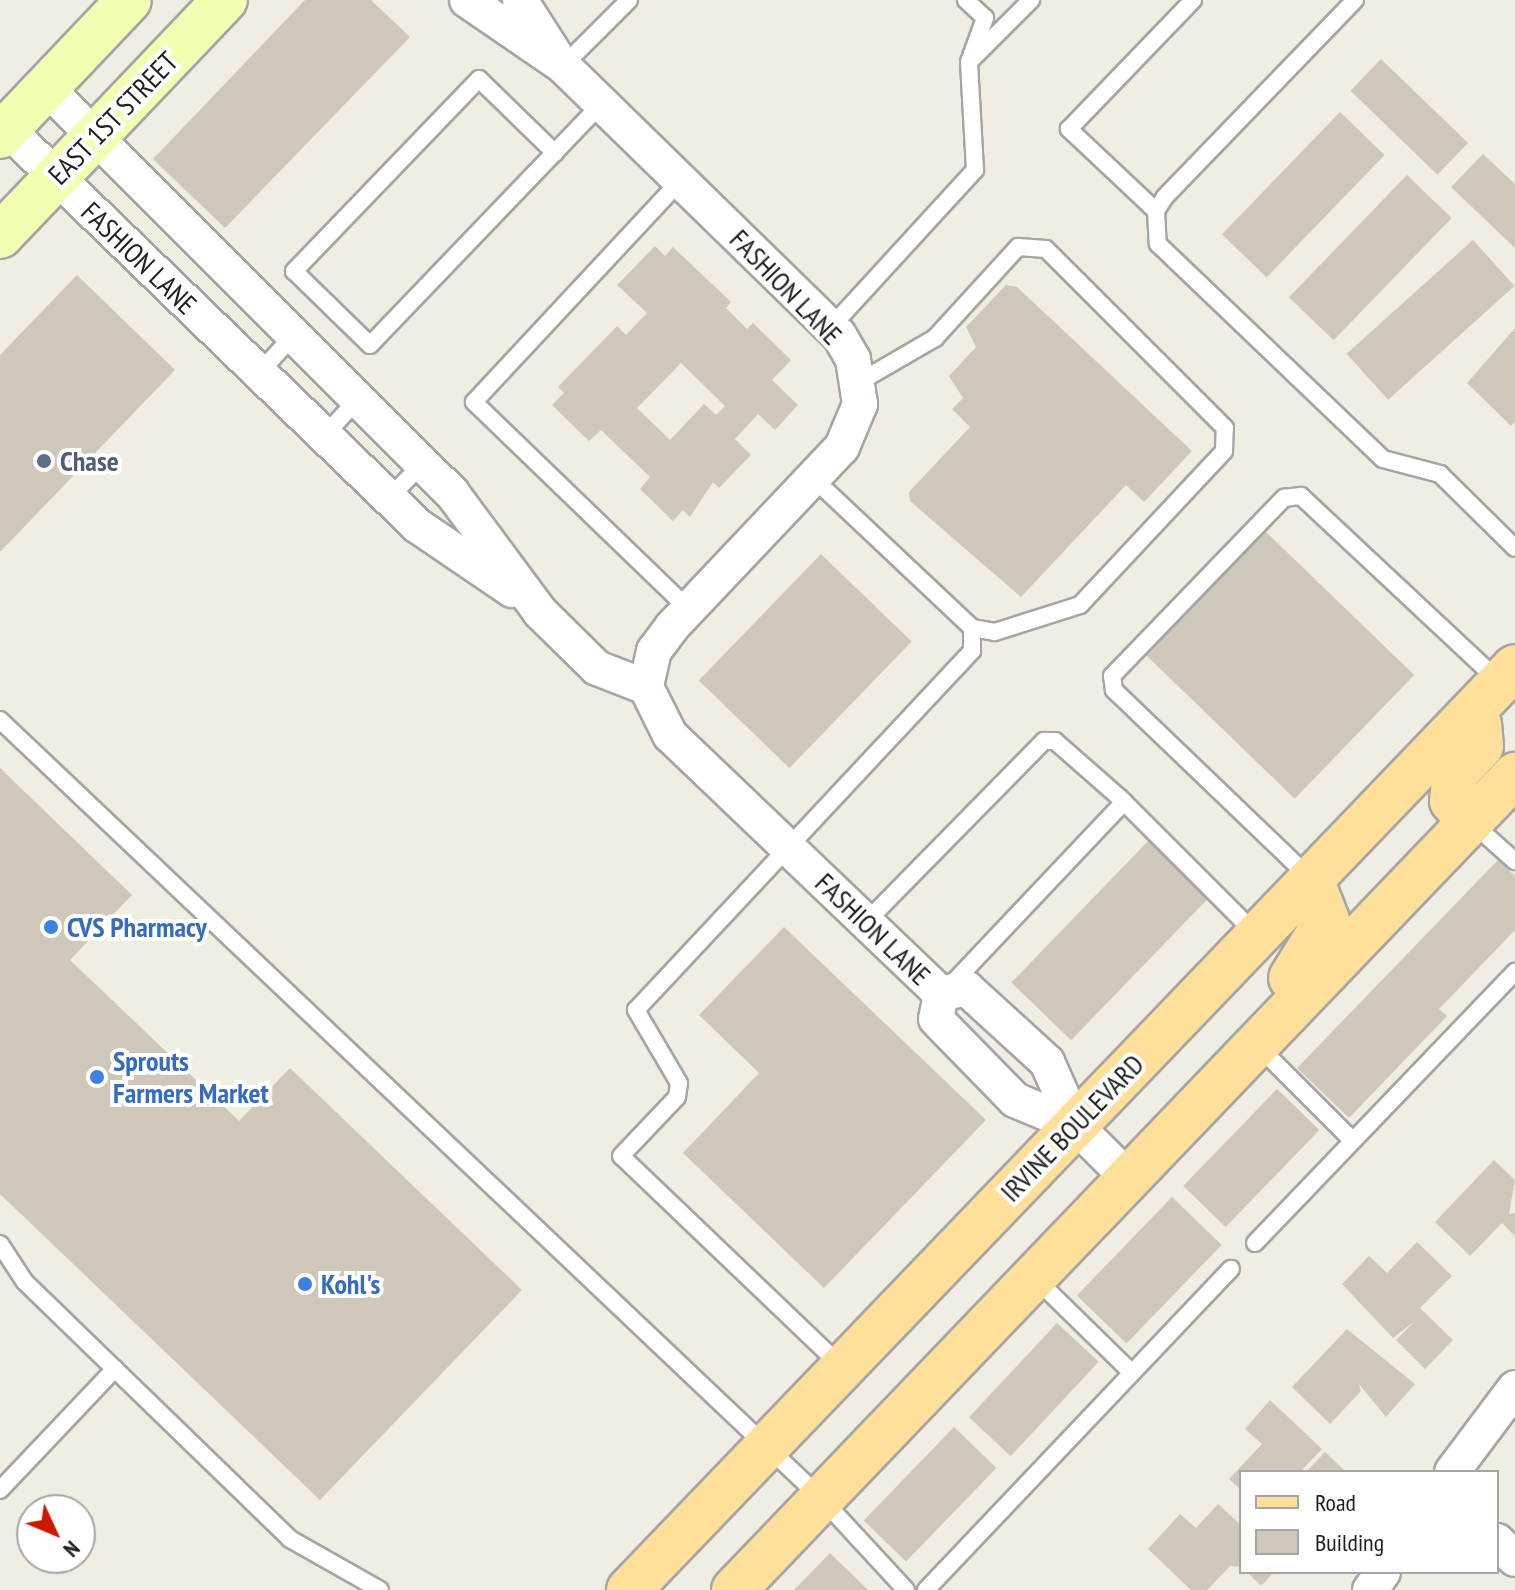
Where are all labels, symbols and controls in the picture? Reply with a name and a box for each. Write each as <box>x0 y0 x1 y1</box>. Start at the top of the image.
street label: EAST 1ST STREET <box>41 44 185 192</box>
street label: FASHION LANE <box>75 195 203 321</box>
street label: FASHION LANE <box>723 223 849 351</box>
place label: Chase <box>60 444 119 478</box>
marker: Chase <box>35 452 53 470</box>
street label: FASHION LANE <box>809 866 937 992</box>
place label: CVS Pharmacy <box>67 910 207 944</box>
marker: CVS Pharmacy <box>42 918 60 936</box>
place label: Sprouts Farmers Market <box>113 1044 269 1110</box>
street label: IRVINE BOULEVARD <box>993 1047 1151 1209</box>
marker: Sprouts Farmers Market <box>88 1068 106 1086</box>
place label: Kohl's <box>321 1267 380 1301</box>
marker: Kohl's <box>296 1275 314 1293</box>
legend <box>1239 1470 1499 1574</box>
text: Road <box>1315 1487 1356 1518</box>
north arrow <box>16 1494 96 1574</box>
text: Building <box>1315 1527 1384 1558</box>
text: N <box>58 1535 86 1563</box>

